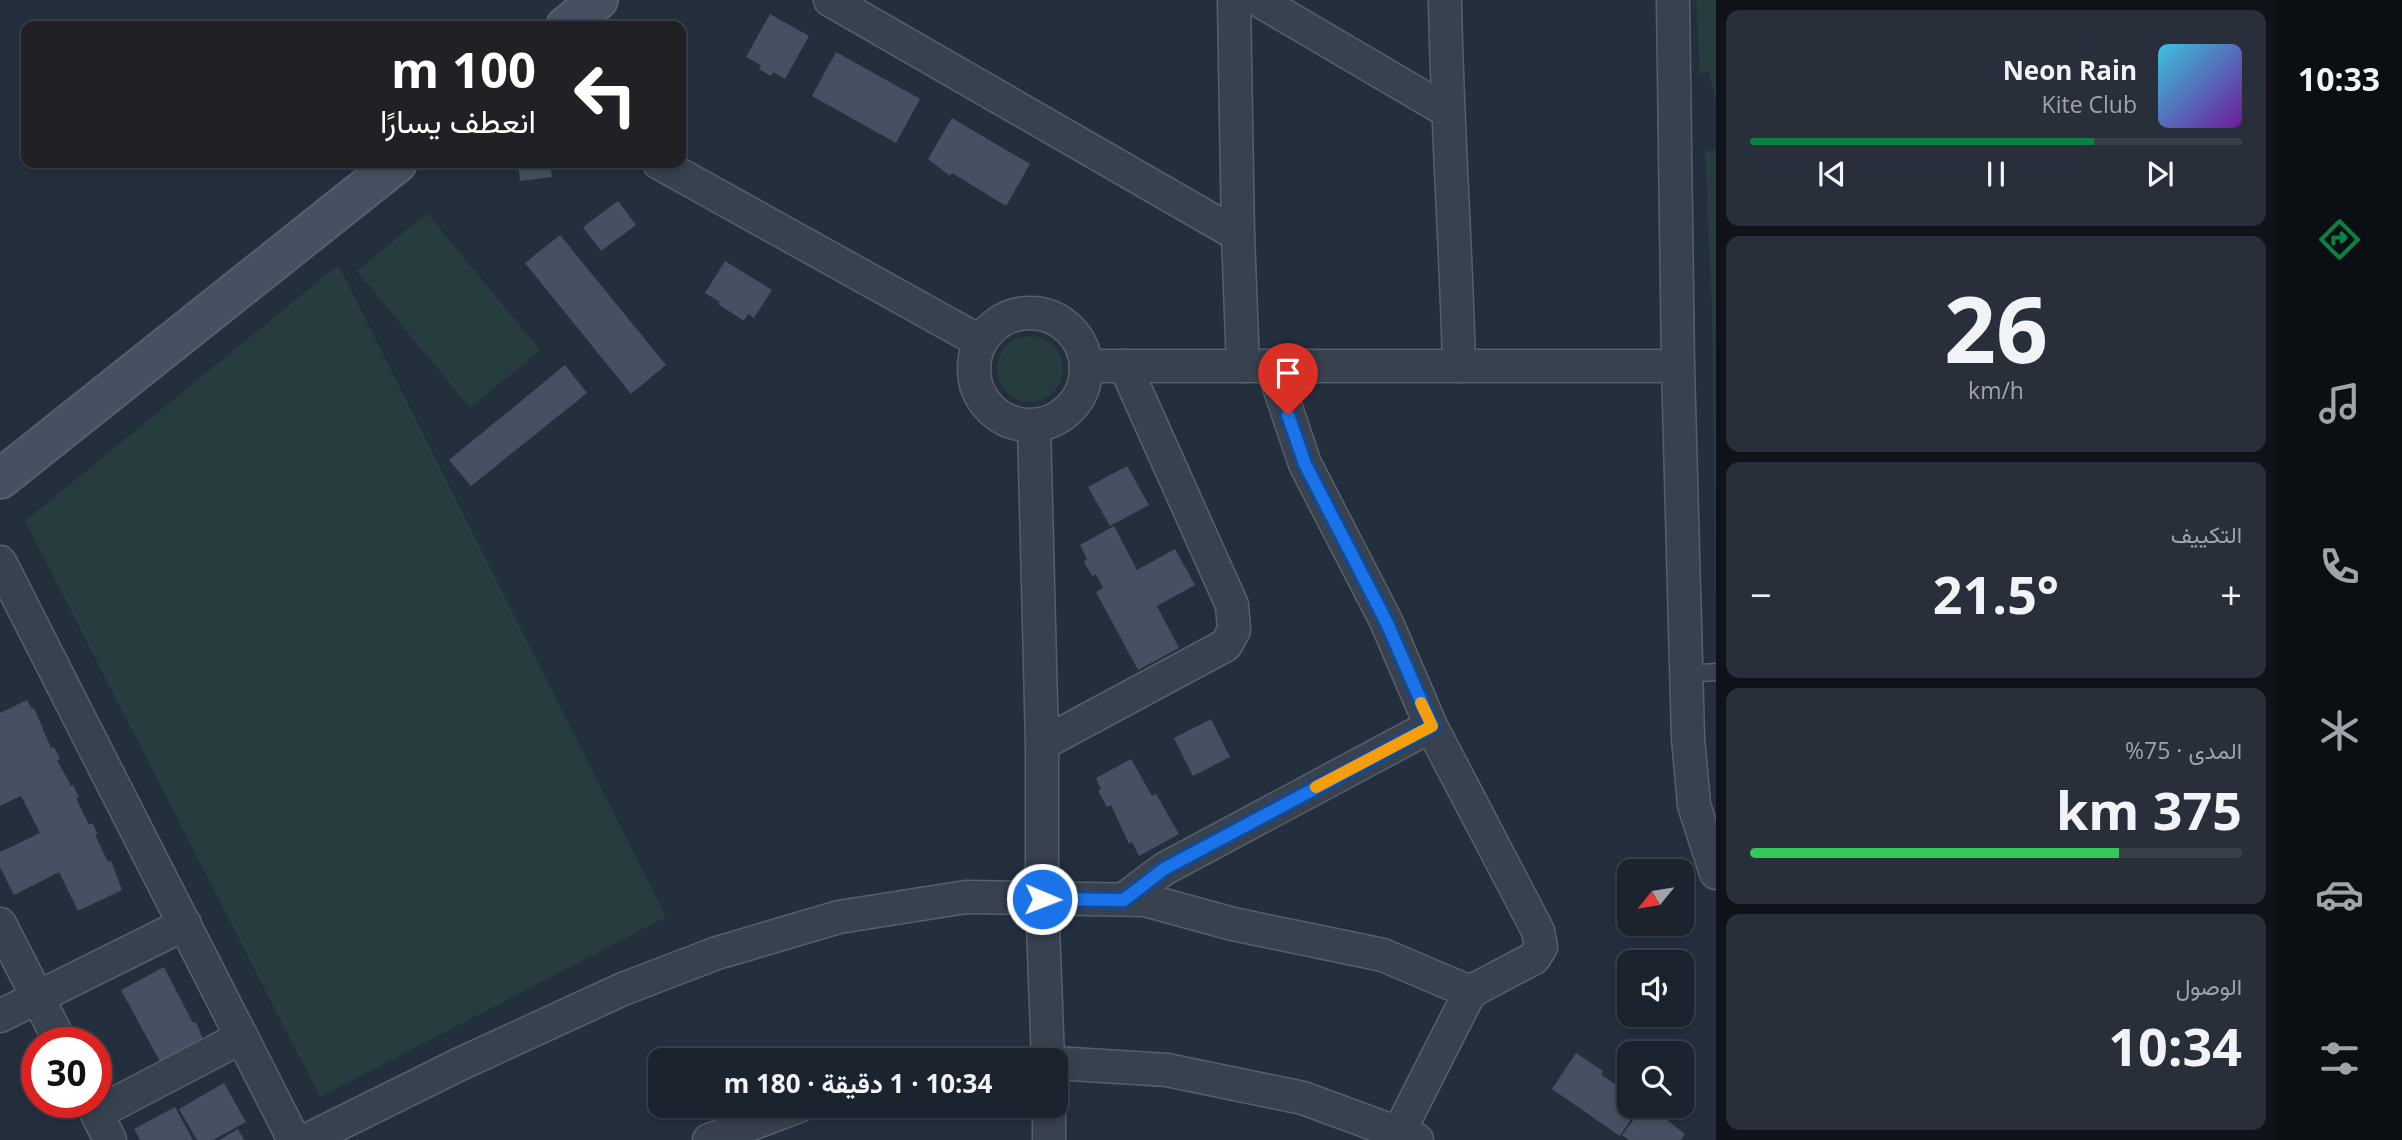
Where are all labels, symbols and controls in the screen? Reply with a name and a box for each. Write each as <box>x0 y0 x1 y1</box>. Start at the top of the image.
text: 100 m <box>391 36 536 102</box>
icon: left <box>560 49 651 140</box>
text: Neon Rain <box>2003 52 2137 88</box>
text: 10:33 <box>2298 57 2380 100</box>
text: Kite Club <box>2042 88 2137 120</box>
text: انعطف يسارًا <box>380 99 536 142</box>
icon: previous <box>1813 155 1851 193</box>
icon: pause <box>1977 155 2015 193</box>
icon: next <box>2141 155 2179 193</box>
icon: directions <box>2315 215 2364 264</box>
text: 26 <box>1944 266 2048 390</box>
pin <box>1258 343 1318 415</box>
icon: arrive <box>1269 354 1307 392</box>
text: km/h <box>1968 374 2024 406</box>
icon: music <box>2315 379 2364 428</box>
text: التكييف <box>2171 518 2242 550</box>
icon: phone <box>2315 542 2364 591</box>
text: 21.5° <box>1933 558 2059 629</box>
text: − <box>1750 568 1772 620</box>
text: + <box>2220 568 2242 620</box>
icon: climate <box>2315 706 2364 755</box>
text: المدى · 75% <box>2125 734 2242 766</box>
text: 375 km <box>2056 774 2242 845</box>
north arrow <box>1617 859 1694 936</box>
map controls <box>1617 859 1694 1118</box>
position arrow <box>1005 862 1079 936</box>
icon: car <box>2315 870 2364 919</box>
button: sound <box>1617 950 1694 1027</box>
text: الوصول <box>2176 970 2242 1002</box>
text: 10:34 <box>2108 1010 2242 1081</box>
speed limit sign: 30 <box>21 1027 112 1118</box>
icon: filters <box>2315 1034 2364 1083</box>
button: search <box>1617 1041 1694 1118</box>
text: 10:34 · 1 دقيقة · 180 m <box>724 1065 992 1101</box>

